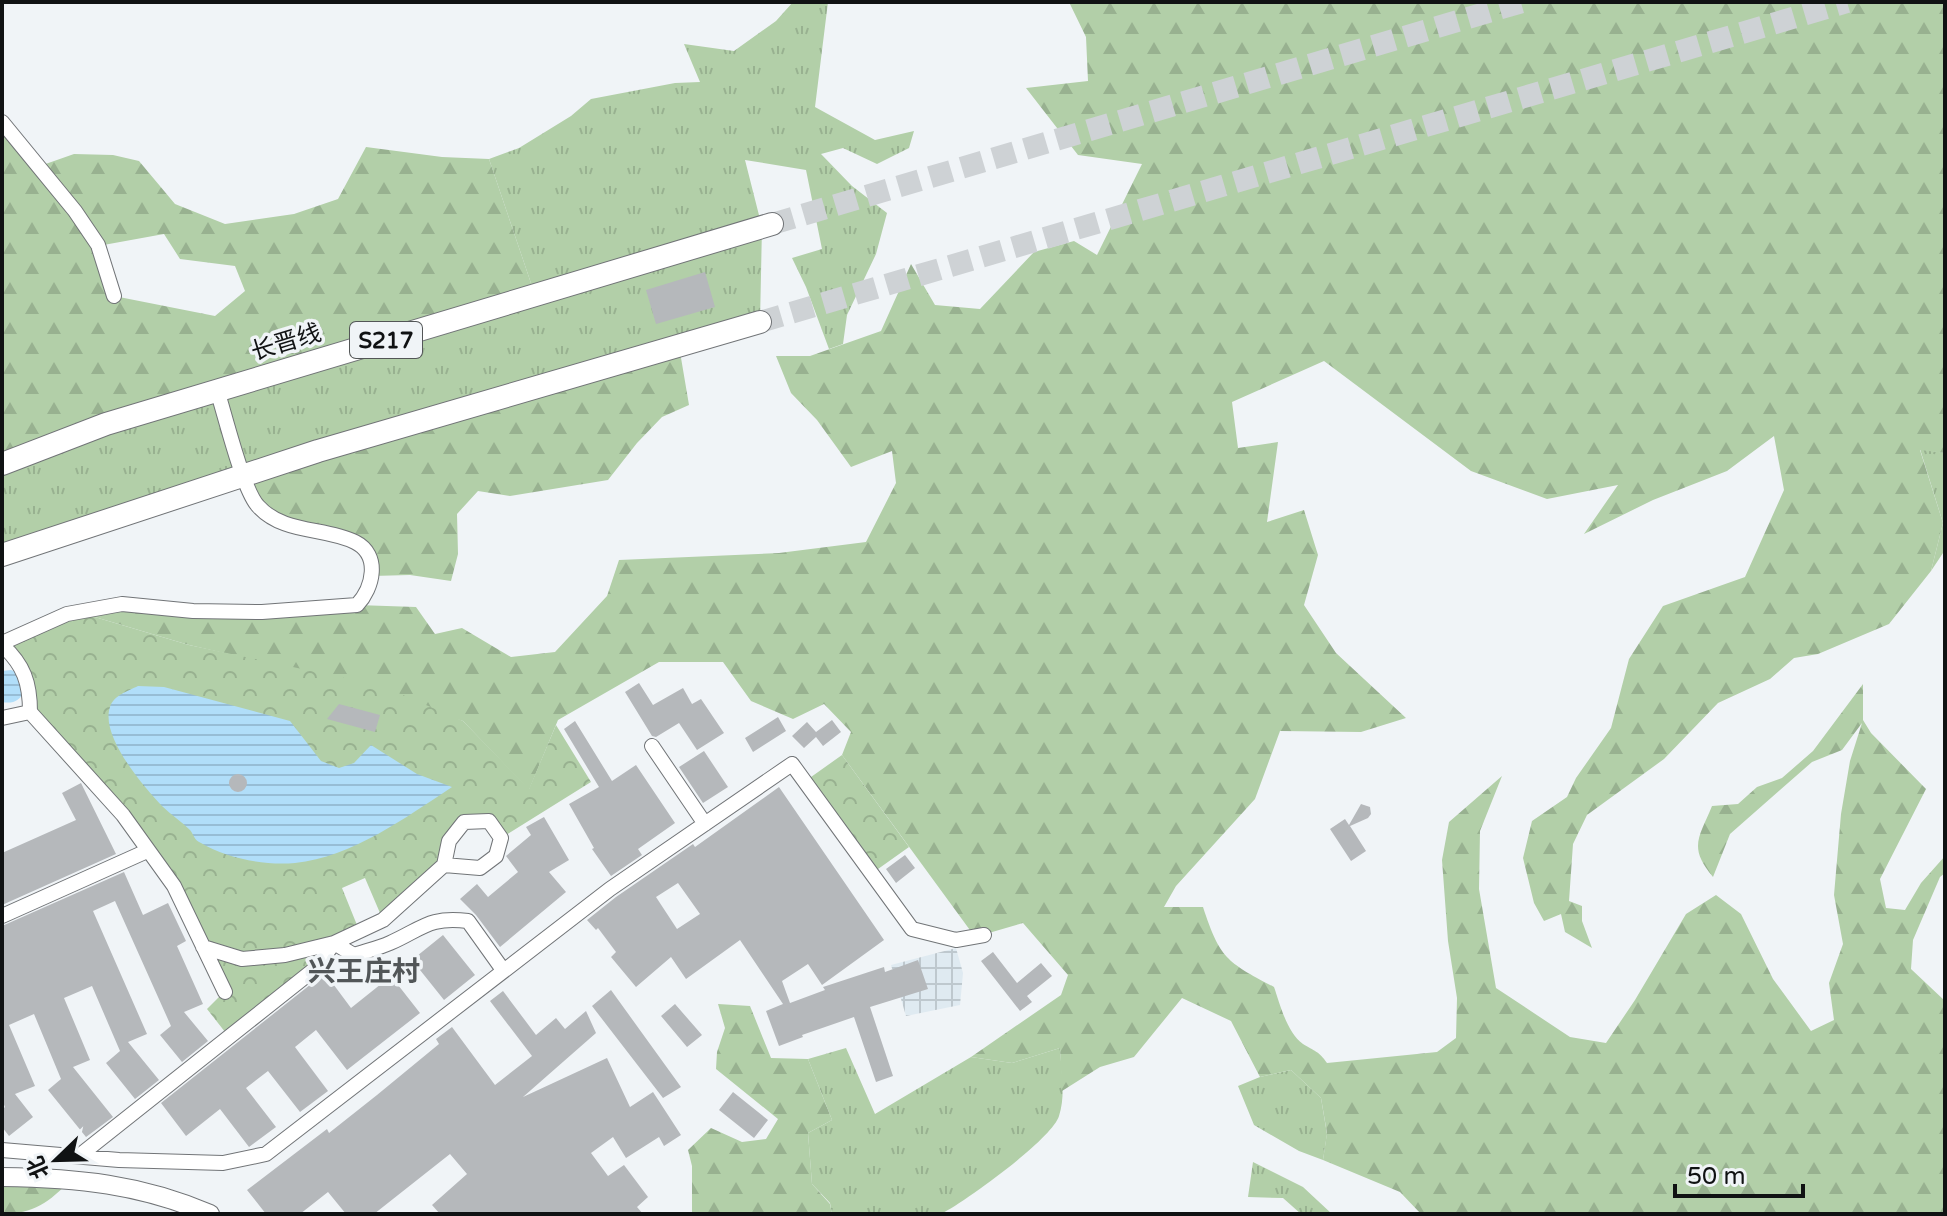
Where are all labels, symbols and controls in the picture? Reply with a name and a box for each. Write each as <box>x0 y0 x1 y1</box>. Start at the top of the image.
street label: 长晋线 <box>247 318 325 367</box>
road number: S217 <box>350 322 422 358</box>
district label: 兴王庄村 <box>308 955 420 989</box>
north arrow <box>16 1120 96 1200</box>
scale bar <box>1675 1148 1803 1198</box>
text: 北 <box>22 1152 55 1183</box>
text: 50 m <box>1687 1162 1745 1191</box>

